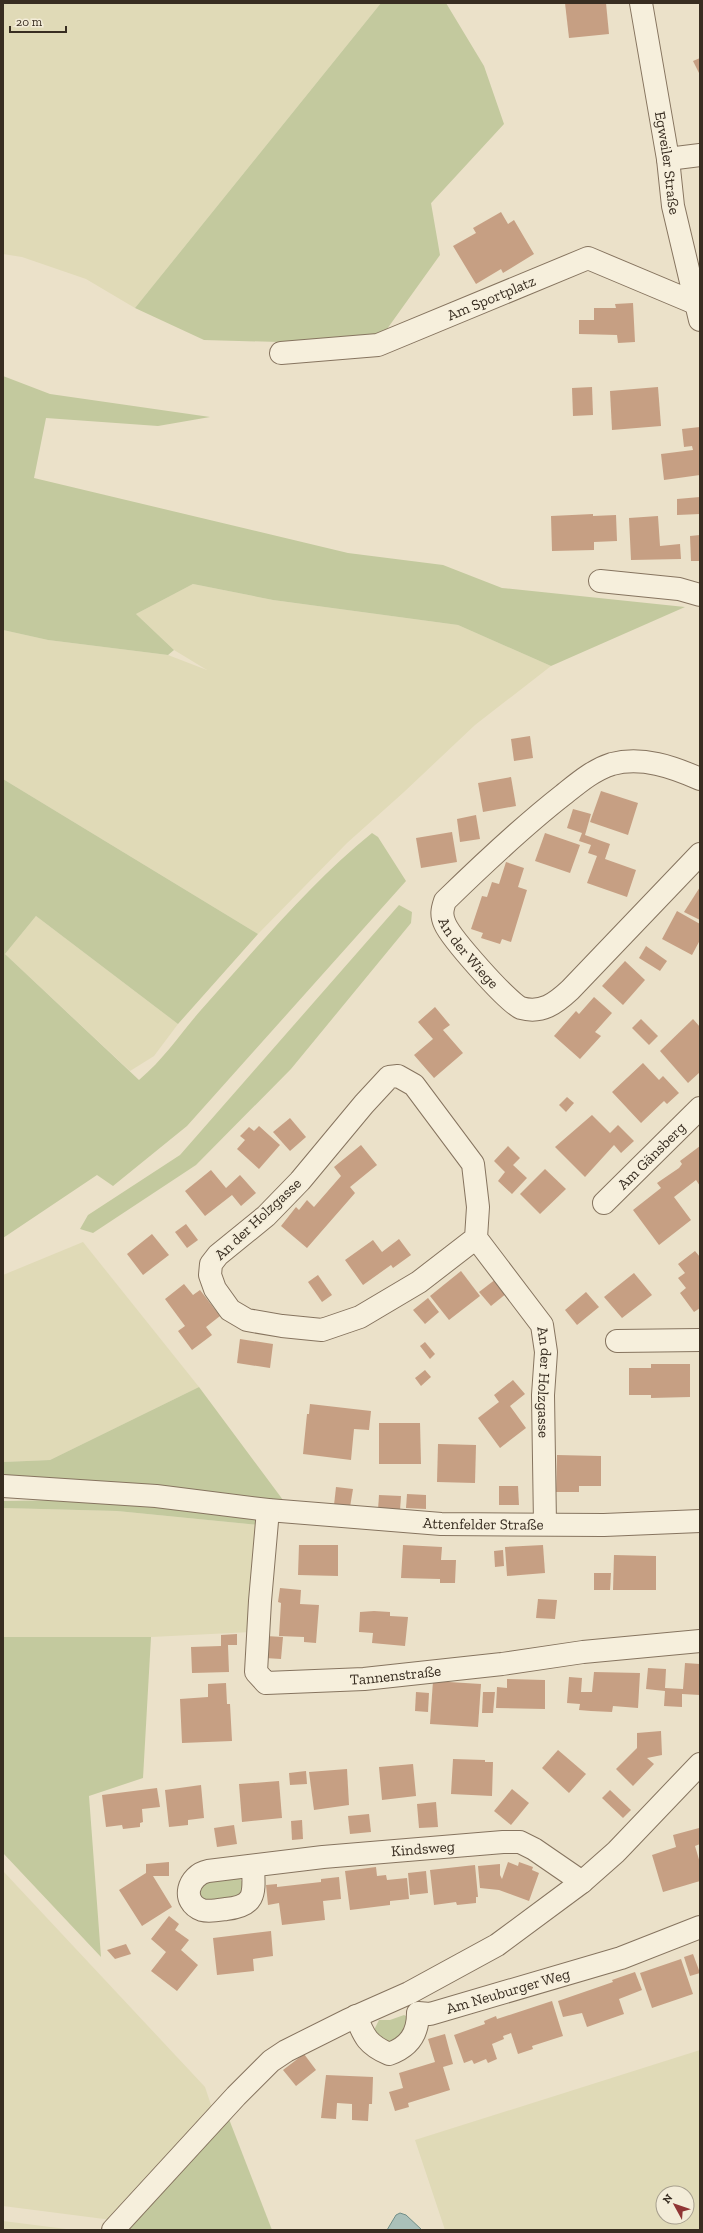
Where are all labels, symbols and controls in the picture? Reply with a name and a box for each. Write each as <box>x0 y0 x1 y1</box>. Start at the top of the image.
scale bar <box>10 8 66 34</box>
text: 20 m <box>16 15 43 29</box>
street label: Egweiler Straße <box>651 110 684 216</box>
street label: Am Sportplatz <box>444 272 538 324</box>
street label: An der Wiege <box>434 915 502 992</box>
street label: Am Gänsberg <box>614 1118 689 1193</box>
street label: An der Holzgasse <box>211 1174 305 1264</box>
street label: An der Holzgasse <box>533 1325 555 1438</box>
street label: Attenfelder Straße <box>422 1514 544 1534</box>
street label: Tannenstraße <box>349 1662 442 1689</box>
street label: Kindsweg <box>390 1837 456 1860</box>
street label: Am Neuburger Weg <box>444 1964 572 2018</box>
north arrow <box>655 2185 695 2225</box>
text: N <box>660 2191 676 2206</box>

